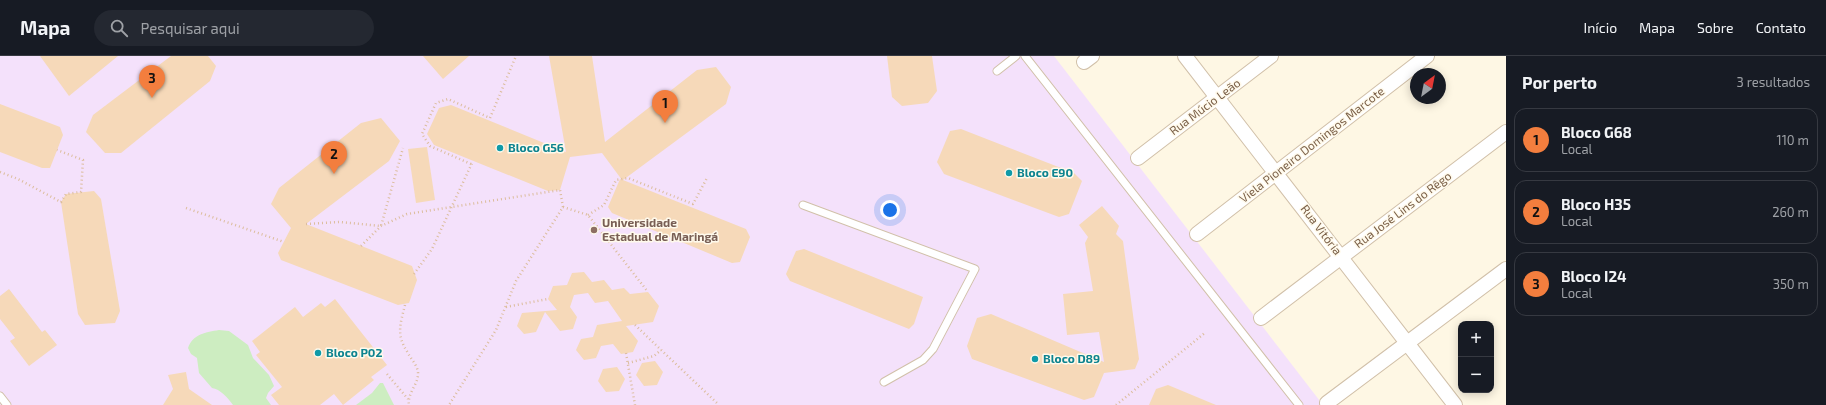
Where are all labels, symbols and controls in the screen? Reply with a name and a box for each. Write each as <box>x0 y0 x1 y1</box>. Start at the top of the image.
search box <box>94 10 374 46</box>
text: Mapa <box>20 16 70 39</box>
icon: search <box>108 17 130 39</box>
text: Pesquisar aqui <box>140 19 240 37</box>
text: Início <box>1584 19 1617 36</box>
text: Mapa <box>1639 19 1675 36</box>
text: Sobre <box>1697 19 1734 36</box>
text: Contato <box>1756 19 1806 36</box>
pin: 3 <box>139 65 165 98</box>
north arrow <box>1410 68 1446 104</box>
text: Por perto <box>1522 72 1597 92</box>
text: 3 resultados <box>1737 74 1810 90</box>
street label: Rua Múcio Leão <box>1166 75 1243 137</box>
street label: Viela Pioneiro Domingos Marcote <box>1236 83 1387 205</box>
pin: 1 <box>652 90 678 123</box>
text: Bloco G68 <box>1561 123 1632 141</box>
text: 1 <box>1533 132 1539 148</box>
text: 110 m <box>1777 132 1809 148</box>
place label: Bloco G56 <box>508 140 564 154</box>
pin: 2 <box>321 141 347 174</box>
text: Local <box>1561 141 1592 157</box>
marker: Bloco G56 <box>495 143 505 153</box>
place label: Bloco E90 <box>1017 165 1073 179</box>
marker: Bloco E90 <box>1004 168 1014 178</box>
street label: Rua José Lins do Rêgo <box>1351 168 1454 250</box>
text: Bloco H35 <box>1561 195 1631 213</box>
your location <box>880 200 900 220</box>
street label: Rua Vitória <box>1298 202 1345 257</box>
text: 2 <box>1532 204 1540 220</box>
text: 260 m <box>1772 204 1809 220</box>
text: Local <box>1561 213 1592 229</box>
place label: Universidade Estadual de Maringá <box>602 215 718 243</box>
marker: Universidade Estadual de Maringá <box>589 225 599 235</box>
text: Bloco I24 <box>1561 267 1627 285</box>
text: 3 <box>1532 276 1540 292</box>
text: 350 m <box>1773 276 1809 292</box>
text: Local <box>1561 285 1592 301</box>
map controls <box>1458 321 1494 393</box>
button: + <box>1458 321 1494 357</box>
place label: Bloco P02 <box>326 345 382 359</box>
marker: Bloco P02 <box>313 348 323 358</box>
place label: Bloco D89 <box>1043 351 1100 365</box>
marker: Bloco D89 <box>1030 354 1040 364</box>
button: − <box>1458 357 1494 393</box>

